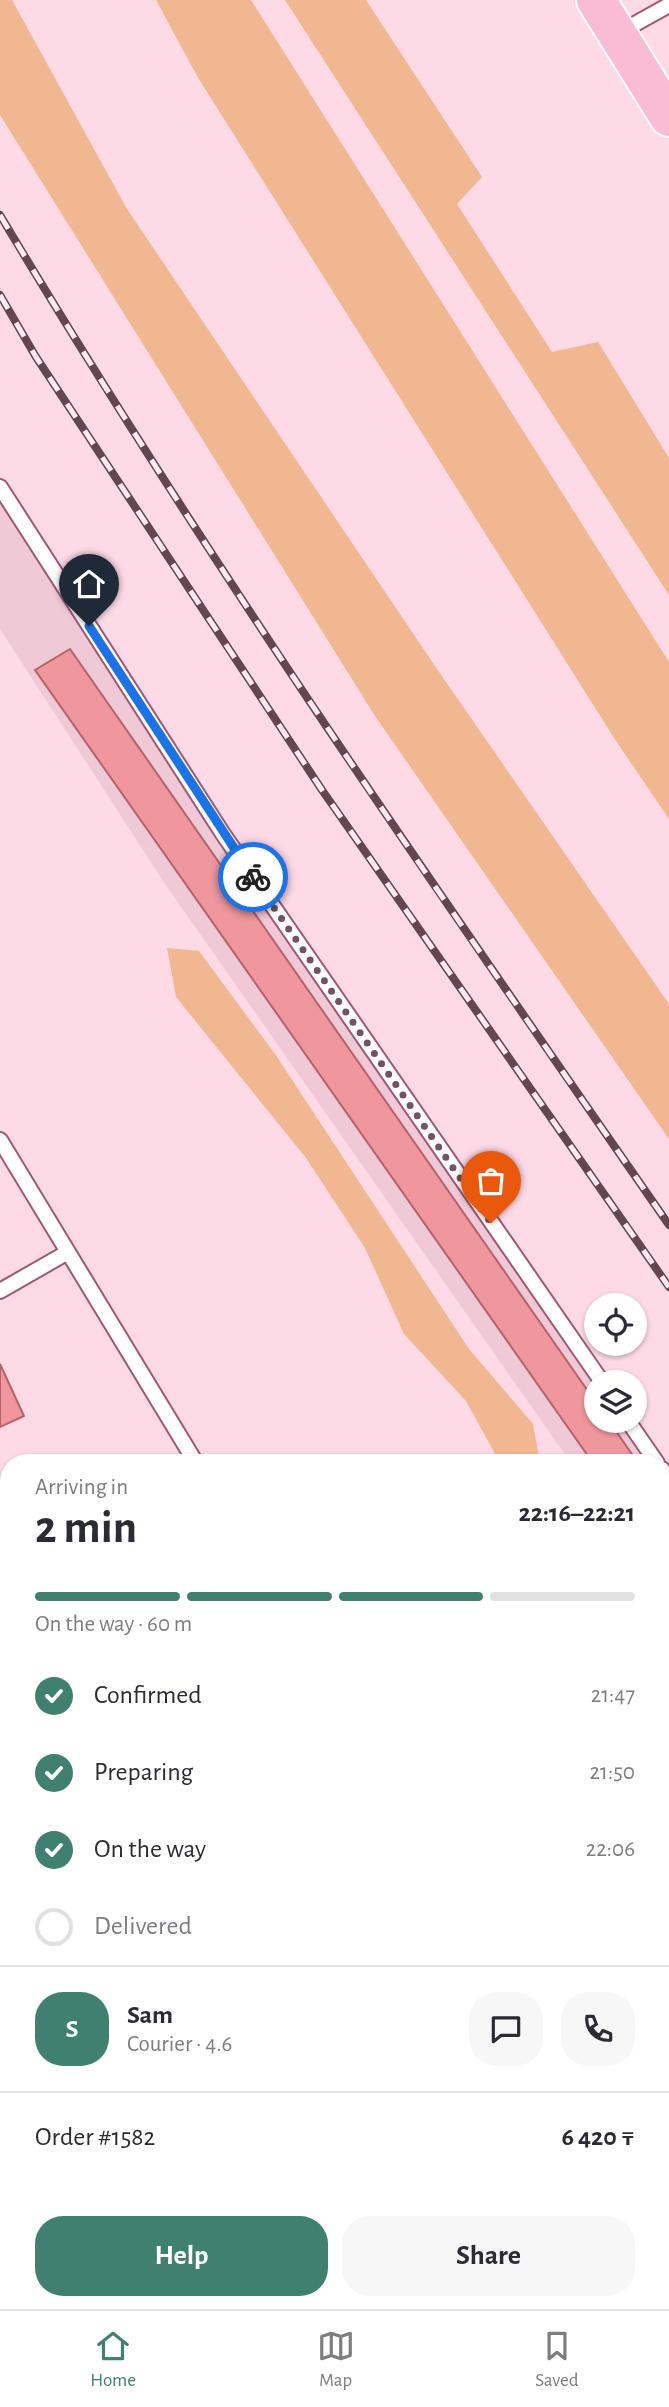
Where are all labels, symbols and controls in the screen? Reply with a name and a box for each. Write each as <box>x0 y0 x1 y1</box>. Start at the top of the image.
pin <box>59 554 119 626</box>
icon: home <box>70 565 108 603</box>
courier <box>218 842 288 912</box>
icon: bike <box>234 858 272 896</box>
pin <box>461 1151 521 1223</box>
icon: bag <box>472 1162 510 1200</box>
map controls <box>584 1293 647 1433</box>
button: locate <box>584 1293 647 1356</box>
button: layers <box>584 1370 647 1433</box>
text: Arriving in <box>35 1476 128 1499</box>
text: 22:16–22:21 <box>519 1500 635 1526</box>
text: 2 min <box>35 1505 137 1551</box>
text: On the way · 60 m <box>35 1613 192 1636</box>
icon: check <box>35 1677 73 1715</box>
text: Confirmed <box>94 1682 202 1708</box>
text: 21:47 <box>591 1684 635 1707</box>
icon: check <box>35 1754 73 1792</box>
text: Preparing <box>94 1759 193 1785</box>
text: 21:50 <box>590 1761 635 1784</box>
icon: check <box>35 1831 73 1869</box>
text: On the way <box>94 1836 206 1862</box>
text: 22:06 <box>586 1838 635 1861</box>
text: Delivered <box>94 1913 192 1939</box>
button: chat <box>469 1992 543 2066</box>
button: phone <box>561 1992 635 2066</box>
text: Sam <box>127 2002 173 2028</box>
text: S <box>66 2016 78 2042</box>
text: Courier · 4.6 <box>127 2033 232 2056</box>
text: Order #1582 <box>35 2124 155 2150</box>
text: 6 420 ₸ <box>562 2124 635 2150</box>
button: Help <box>35 2216 328 2296</box>
button: Share <box>342 2216 635 2296</box>
tab: Home <box>90 2327 136 2392</box>
tab: Map <box>317 2327 355 2392</box>
tab: Saved <box>535 2327 579 2392</box>

